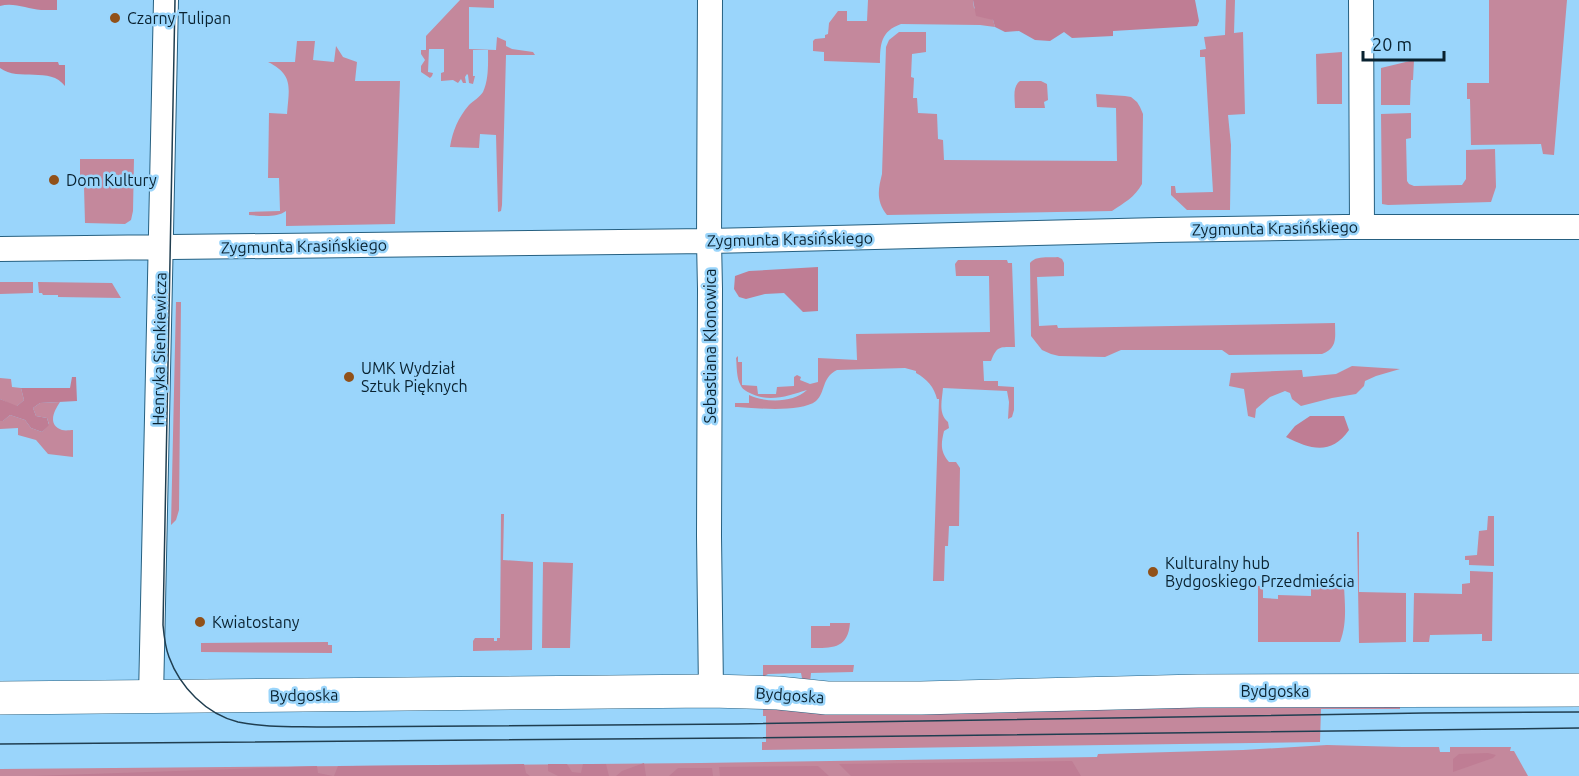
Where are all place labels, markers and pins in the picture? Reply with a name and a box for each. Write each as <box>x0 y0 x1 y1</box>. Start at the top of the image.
place label: Czarny Tulipan <box>127 9 231 27</box>
marker: Czarny Tulipan <box>108 11 122 25</box>
place label: Dom Kultury <box>66 171 157 189</box>
marker: Dom Kultury <box>47 173 61 187</box>
place label: UMK Wydział Sztuk Pięknych <box>361 359 468 395</box>
marker: UMK Wydział Sztuk Pięknych <box>342 370 356 384</box>
place label: Kulturalny hub Bydgoskiego Przedmieścia <box>1165 554 1355 590</box>
marker: Kulturalny hub Bydgoskiego Przedmieścia <box>1146 565 1160 579</box>
place label: Kwiatostany <box>212 613 300 631</box>
marker: Kwiatostany <box>193 615 207 629</box>

